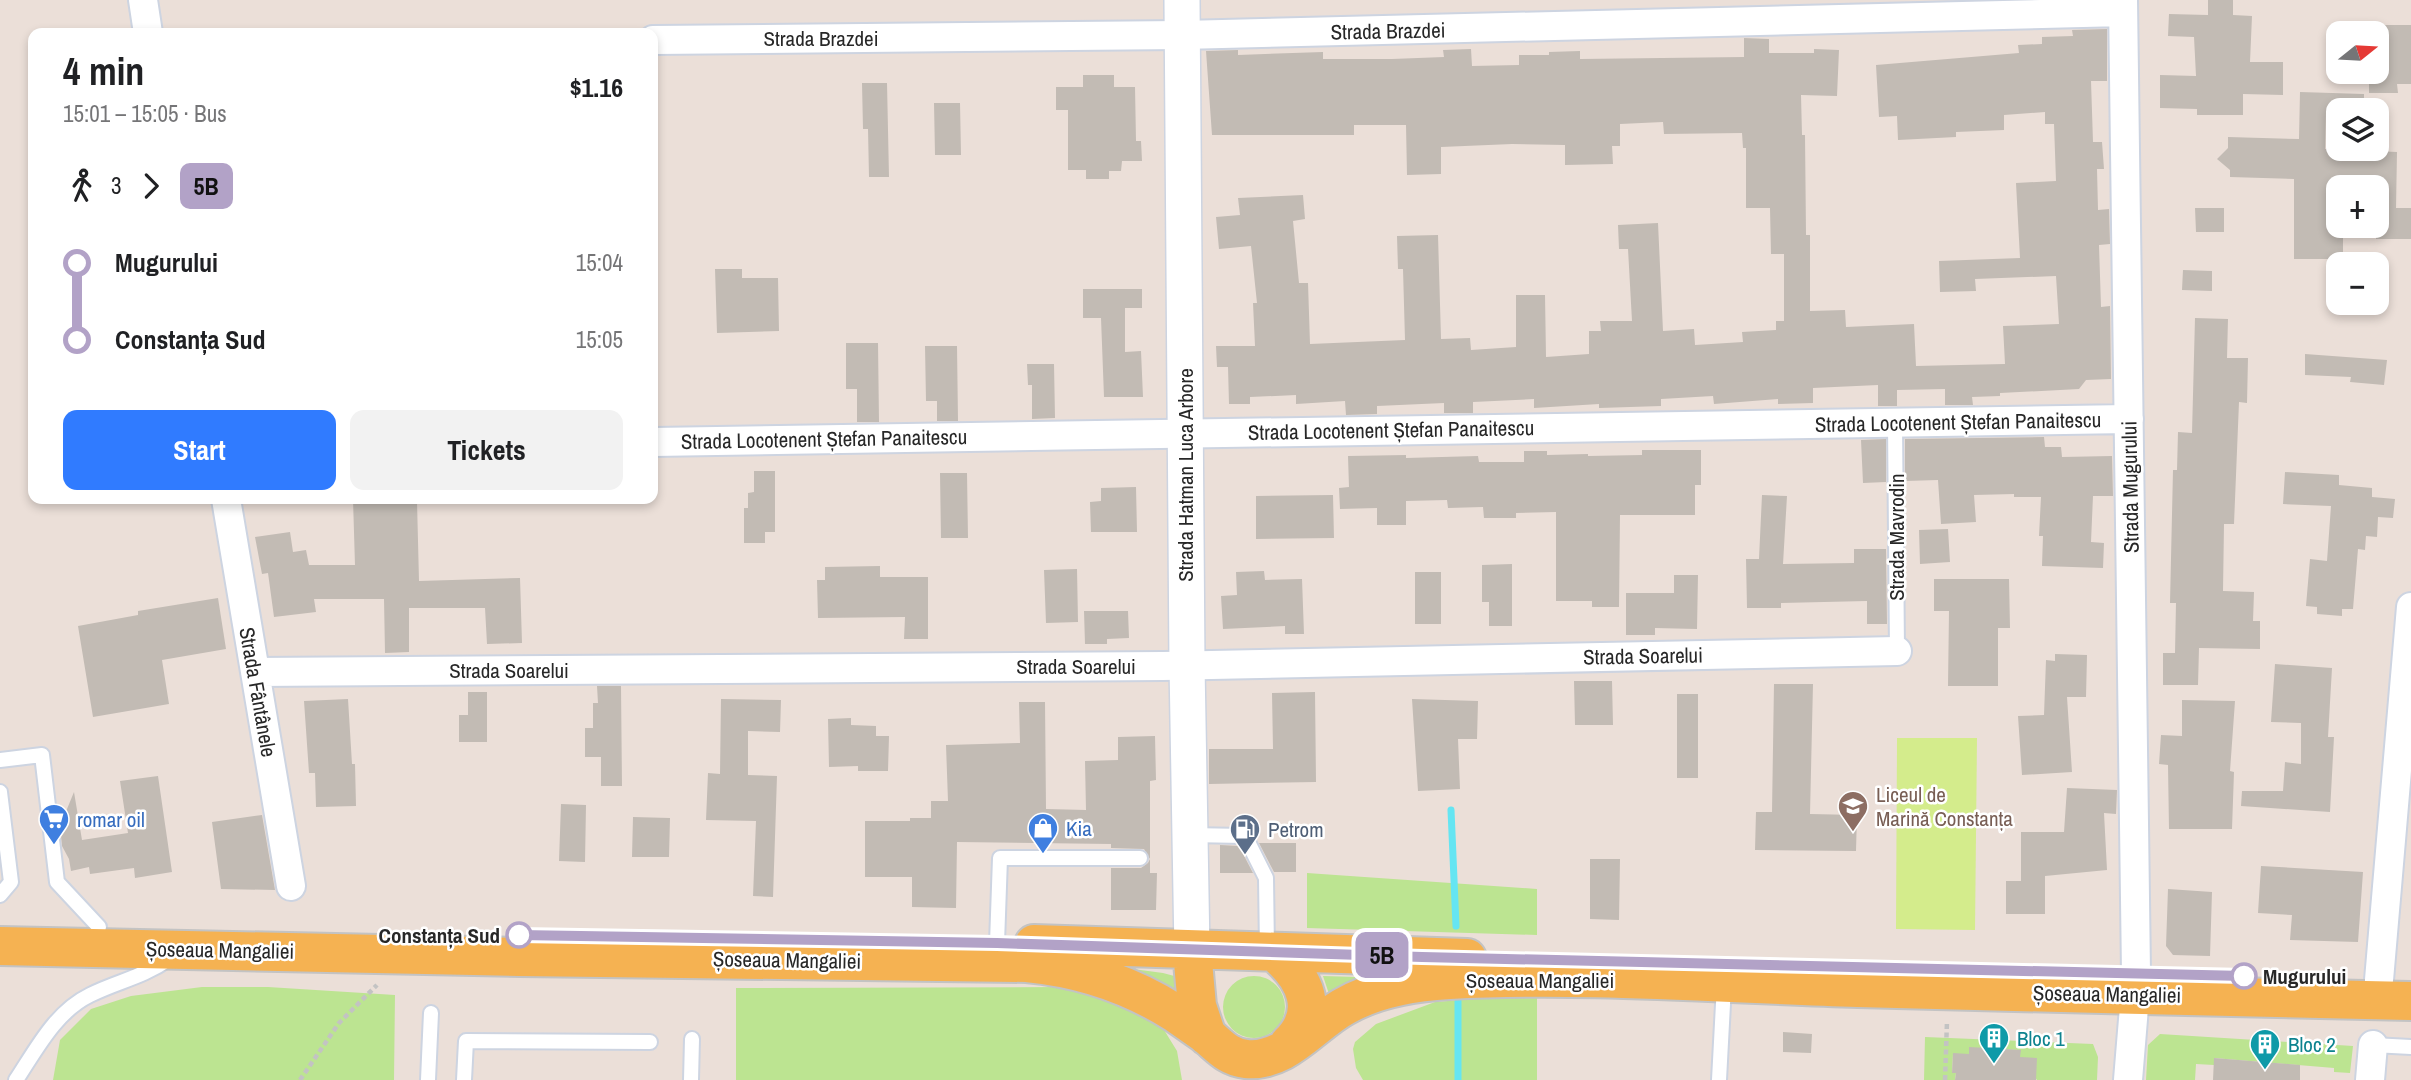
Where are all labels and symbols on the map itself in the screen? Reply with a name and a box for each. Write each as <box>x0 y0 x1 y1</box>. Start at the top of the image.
street label: Strada Brazdei <box>1330 15 1446 47</box>
north arrow <box>2326 21 2389 84</box>
street label: Strada Brazdei <box>764 24 878 53</box>
street label: Strada Hatman Luca Arbore <box>1171 368 1200 582</box>
street label: Strada Locotenent Ștefan Panaitescu <box>1815 405 2101 439</box>
street label: Strada Locotenent Ștefan Panaitescu <box>1248 413 1534 447</box>
street label: Strada Mugurului <box>2114 421 2146 553</box>
street label: Strada Locotenent Ștefan Panaitescu <box>681 422 967 456</box>
street label: Strada Mavrodin <box>1882 473 1911 601</box>
street label: Strada Fântânele <box>232 625 284 759</box>
street label: Strada Soarelui <box>1583 640 1703 672</box>
street label: Strada Soarelui <box>1016 652 1136 681</box>
street label: Strada Soarelui <box>449 656 569 685</box>
place label: Liceul de Marină Constanța <box>1876 780 2013 833</box>
school or university icon: Liceul de Marină Constanța <box>1836 789 1870 833</box>
supermarket icon: romar oil <box>37 802 71 846</box>
place label: romar oil <box>77 805 145 834</box>
shop icon: Kia <box>1026 811 1060 855</box>
fuel station icon: Petrom <box>1228 812 1262 856</box>
place label: Kia <box>1066 814 1092 843</box>
place label: Petrom <box>1268 815 1324 844</box>
place label: Constanța Sud <box>378 921 500 950</box>
marker: Constanța Sud <box>506 922 532 948</box>
line badge: 5B <box>1350 932 1414 978</box>
street label: Șoseaua Mangaliei <box>146 934 294 966</box>
street label: Șoseaua Mangaliei <box>713 944 861 976</box>
place label: Mugurului <box>2263 962 2346 991</box>
marker: Mugurului <box>2231 963 2257 989</box>
street label: Șoseaua Mangaliei <box>1466 966 1614 995</box>
street label: Șoseaua Mangaliei <box>2033 978 2181 1010</box>
building icon: Bloc 1 <box>1977 1021 2011 1065</box>
place label: Bloc 1 <box>2017 1024 2065 1053</box>
building icon: Bloc 2 <box>2248 1027 2282 1071</box>
place label: Bloc 2 <box>2288 1030 2336 1059</box>

